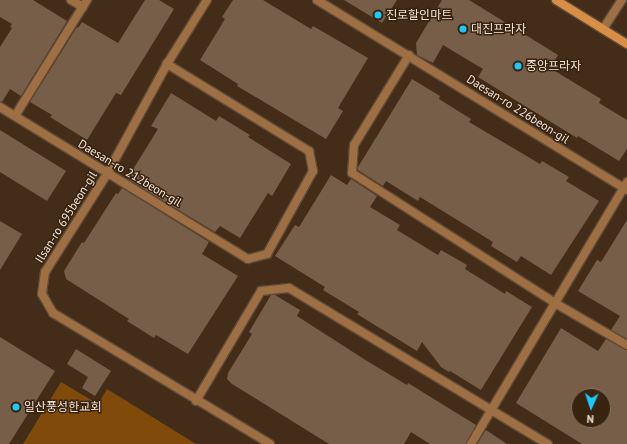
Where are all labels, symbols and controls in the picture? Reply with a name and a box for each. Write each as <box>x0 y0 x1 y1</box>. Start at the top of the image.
place label: 진로할인마트 <box>386 8 452 22</box>
marker: 진로할인마트 <box>373 10 383 20</box>
place label: 대진프라자 <box>471 22 526 36</box>
marker: 대진프라자 <box>458 24 468 34</box>
place label: 중앙프라자 <box>526 59 581 73</box>
marker: 중앙프라자 <box>513 61 523 71</box>
street label: Daesan-ro 226beon-gil <box>464 72 572 146</box>
street label: Daesan-ro 212beon-gil <box>76 136 184 210</box>
street label: Ilsan-ro 695beon-gil <box>32 169 100 265</box>
north arrow <box>571 388 611 428</box>
place label: 일산풍성한교회 <box>24 400 101 414</box>
marker: 일산풍성한교회 <box>11 402 21 412</box>
text: N <box>586 412 594 426</box>

